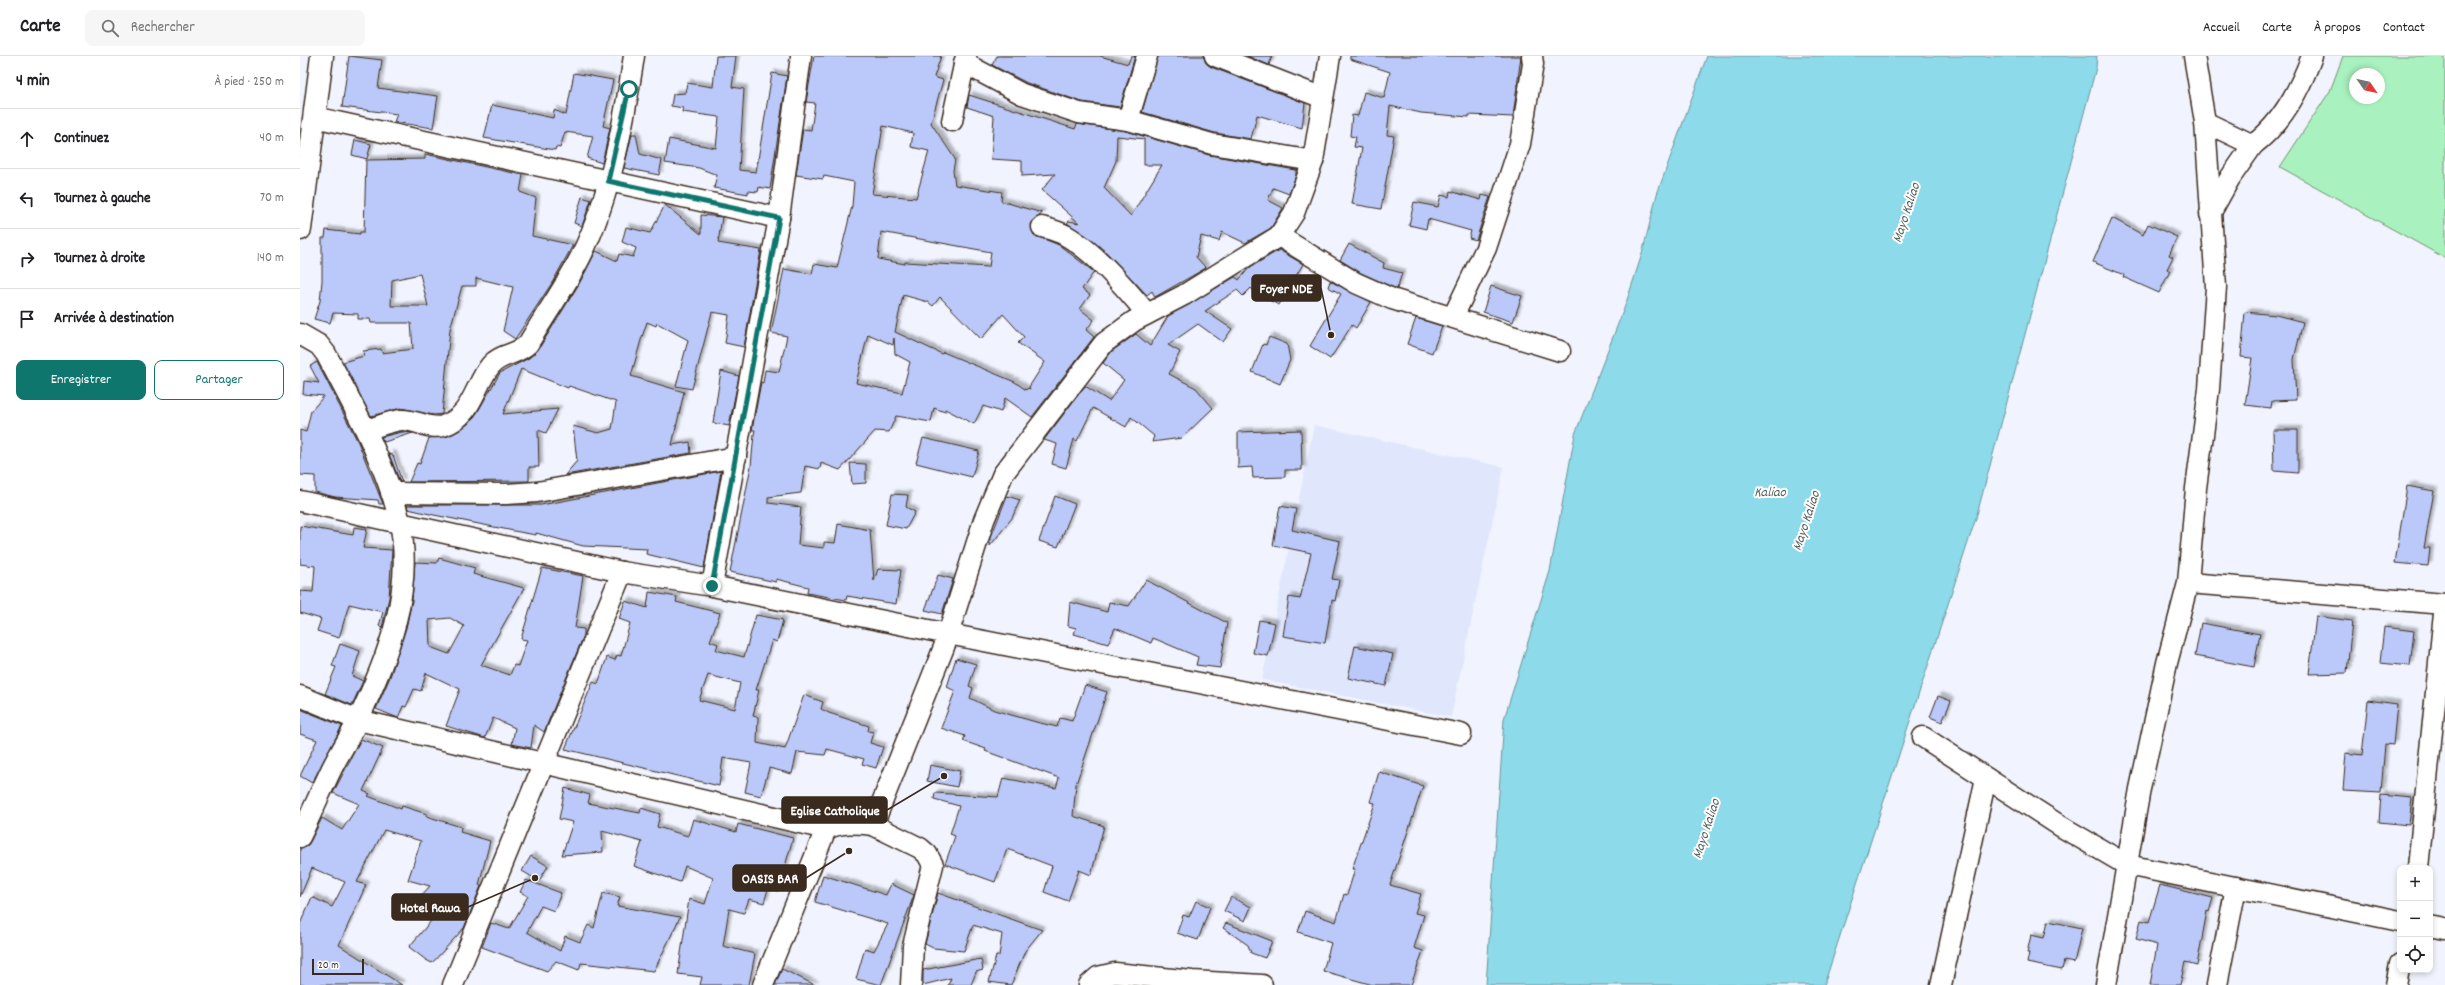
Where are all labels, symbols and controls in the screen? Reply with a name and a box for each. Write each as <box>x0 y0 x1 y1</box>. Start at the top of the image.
search box <box>85 10 365 46</box>
text: Carte <box>20 14 61 41</box>
icon: search <box>99 17 121 39</box>
text: Rechercher <box>131 17 195 39</box>
text: Accueil <box>2203 18 2240 38</box>
text: Carte <box>2262 18 2292 38</box>
text: À propos <box>2314 18 2361 38</box>
text: Contact <box>2383 18 2425 38</box>
north arrow <box>2349 68 2385 104</box>
text: 4 min <box>16 70 50 94</box>
text: À pied · 250 m <box>214 73 284 92</box>
route start <box>620 80 638 98</box>
icon: ahead <box>16 128 38 150</box>
text: Continuez <box>54 128 109 150</box>
text: 40 m <box>260 129 284 148</box>
water label: Mayo Kaliao <box>1888 180 1926 245</box>
icon: left <box>16 188 38 210</box>
text: Tournez à gauche <box>54 188 151 210</box>
text: 70 m <box>260 189 284 208</box>
icon: right <box>16 248 38 270</box>
text: Tournez à droite <box>54 248 145 270</box>
text: 140 m <box>257 249 284 268</box>
callout: Foyer NDE <box>1252 275 1321 301</box>
text: Foyer NDE <box>1259 280 1313 300</box>
icon: arrive <box>16 308 38 330</box>
text: Arrivée à destination <box>54 308 174 330</box>
button: Enregistrer <box>16 360 146 400</box>
button: Partager <box>154 360 284 400</box>
water label: Kaliao <box>1754 483 1787 503</box>
water label: Mayo Kaliao <box>1788 488 1826 553</box>
route end <box>703 577 721 595</box>
water label: Mayo Kaliao <box>1688 796 1726 861</box>
callout: Eglise Catholique <box>782 797 887 823</box>
text: Eglise Catholique <box>790 802 880 822</box>
callout: OASIS BAR <box>733 865 806 891</box>
map controls <box>2397 865 2433 973</box>
button: + <box>2397 865 2433 901</box>
text: OASIS BAR <box>742 870 799 890</box>
callout: Hotel Rawa <box>392 894 468 920</box>
text: Hotel Rawa <box>400 899 462 919</box>
button: − <box>2397 901 2433 937</box>
button: locate <box>2397 937 2433 973</box>
scale bar <box>312 957 364 976</box>
text: 20 m <box>318 958 339 974</box>

